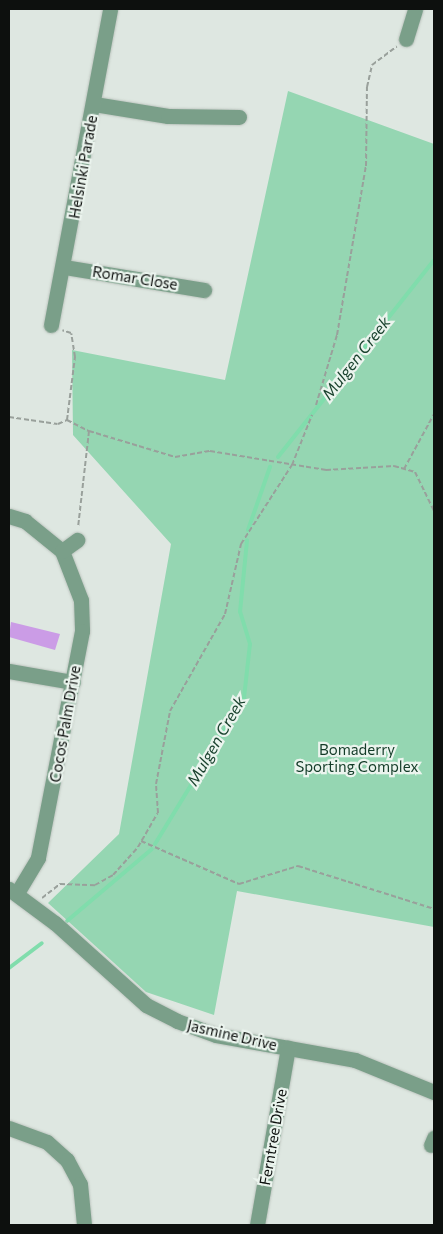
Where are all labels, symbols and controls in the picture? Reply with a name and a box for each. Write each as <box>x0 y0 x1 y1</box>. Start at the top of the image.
street label: Helsinki Parade <box>65 114 101 220</box>
street label: Romar Close <box>91 262 179 294</box>
water label: Mulgen Creek <box>318 313 394 403</box>
street label: Cocos Palm Drive <box>46 664 84 784</box>
water label: Mulgen Creek <box>183 693 249 789</box>
park label: Bomaderry Sporting Complex <box>295 740 419 775</box>
street label: Jasmine Drive <box>185 1016 279 1054</box>
street label: Ferntree Drive <box>256 1087 290 1187</box>

